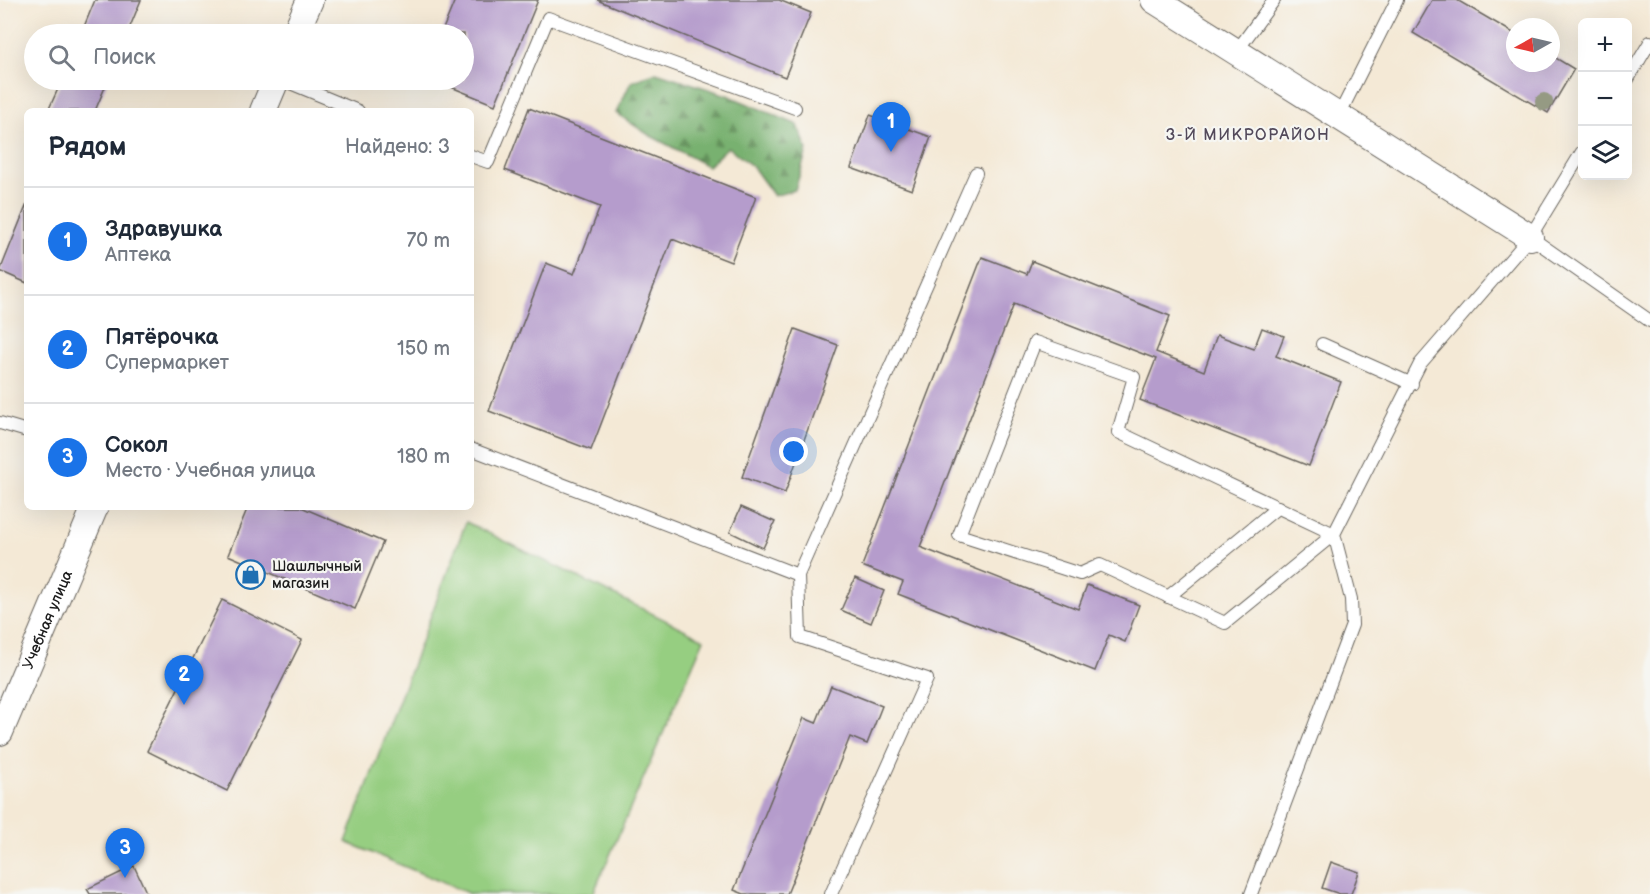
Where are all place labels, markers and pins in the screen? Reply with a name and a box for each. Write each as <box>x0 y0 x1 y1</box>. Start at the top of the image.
pin: 1 <box>872 102 910 152</box>
place label: Шашлычный магазин <box>272 557 362 593</box>
shop icon: Шашлычный магазин <box>235 559 267 591</box>
pin: 2 <box>164 656 204 705</box>
pin: 3 <box>106 828 144 878</box>

